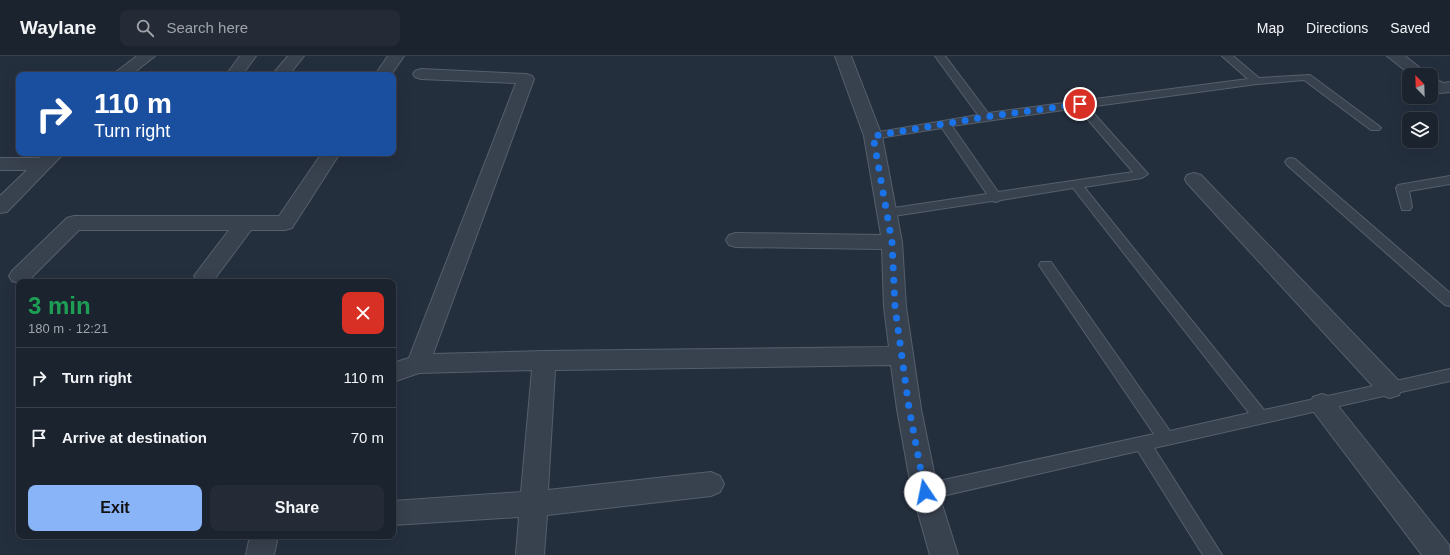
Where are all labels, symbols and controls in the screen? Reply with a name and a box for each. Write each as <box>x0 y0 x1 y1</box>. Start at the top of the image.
search box <box>120 10 400 46</box>
text: Waylane <box>20 17 96 38</box>
icon: search <box>134 17 156 39</box>
text: Search here <box>166 19 248 36</box>
text: Map <box>1257 20 1284 36</box>
text: Directions <box>1306 20 1368 36</box>
text: Saved <box>1390 20 1430 36</box>
north arrow <box>1402 68 1438 104</box>
map controls <box>1402 68 1438 148</box>
pin <box>1063 87 1097 121</box>
icon: right <box>28 88 80 140</box>
text: 110 m <box>94 88 172 119</box>
icon: arrive <box>1069 93 1091 115</box>
button: layers <box>1402 112 1438 148</box>
text: Turn right <box>94 121 170 141</box>
text: 3 min <box>28 292 91 319</box>
button: close <box>342 292 384 334</box>
text: 180 m · 12:21 <box>28 321 108 336</box>
icon: right <box>28 367 50 389</box>
text: Turn right <box>62 369 132 386</box>
text: 110 m <box>343 369 384 386</box>
icon: arrive <box>28 427 50 449</box>
text: Arrive at destination <box>62 429 207 446</box>
text: 70 m <box>351 429 384 446</box>
position arrow <box>904 471 946 513</box>
button: Exit <box>28 485 202 531</box>
button: Share <box>210 485 384 531</box>

